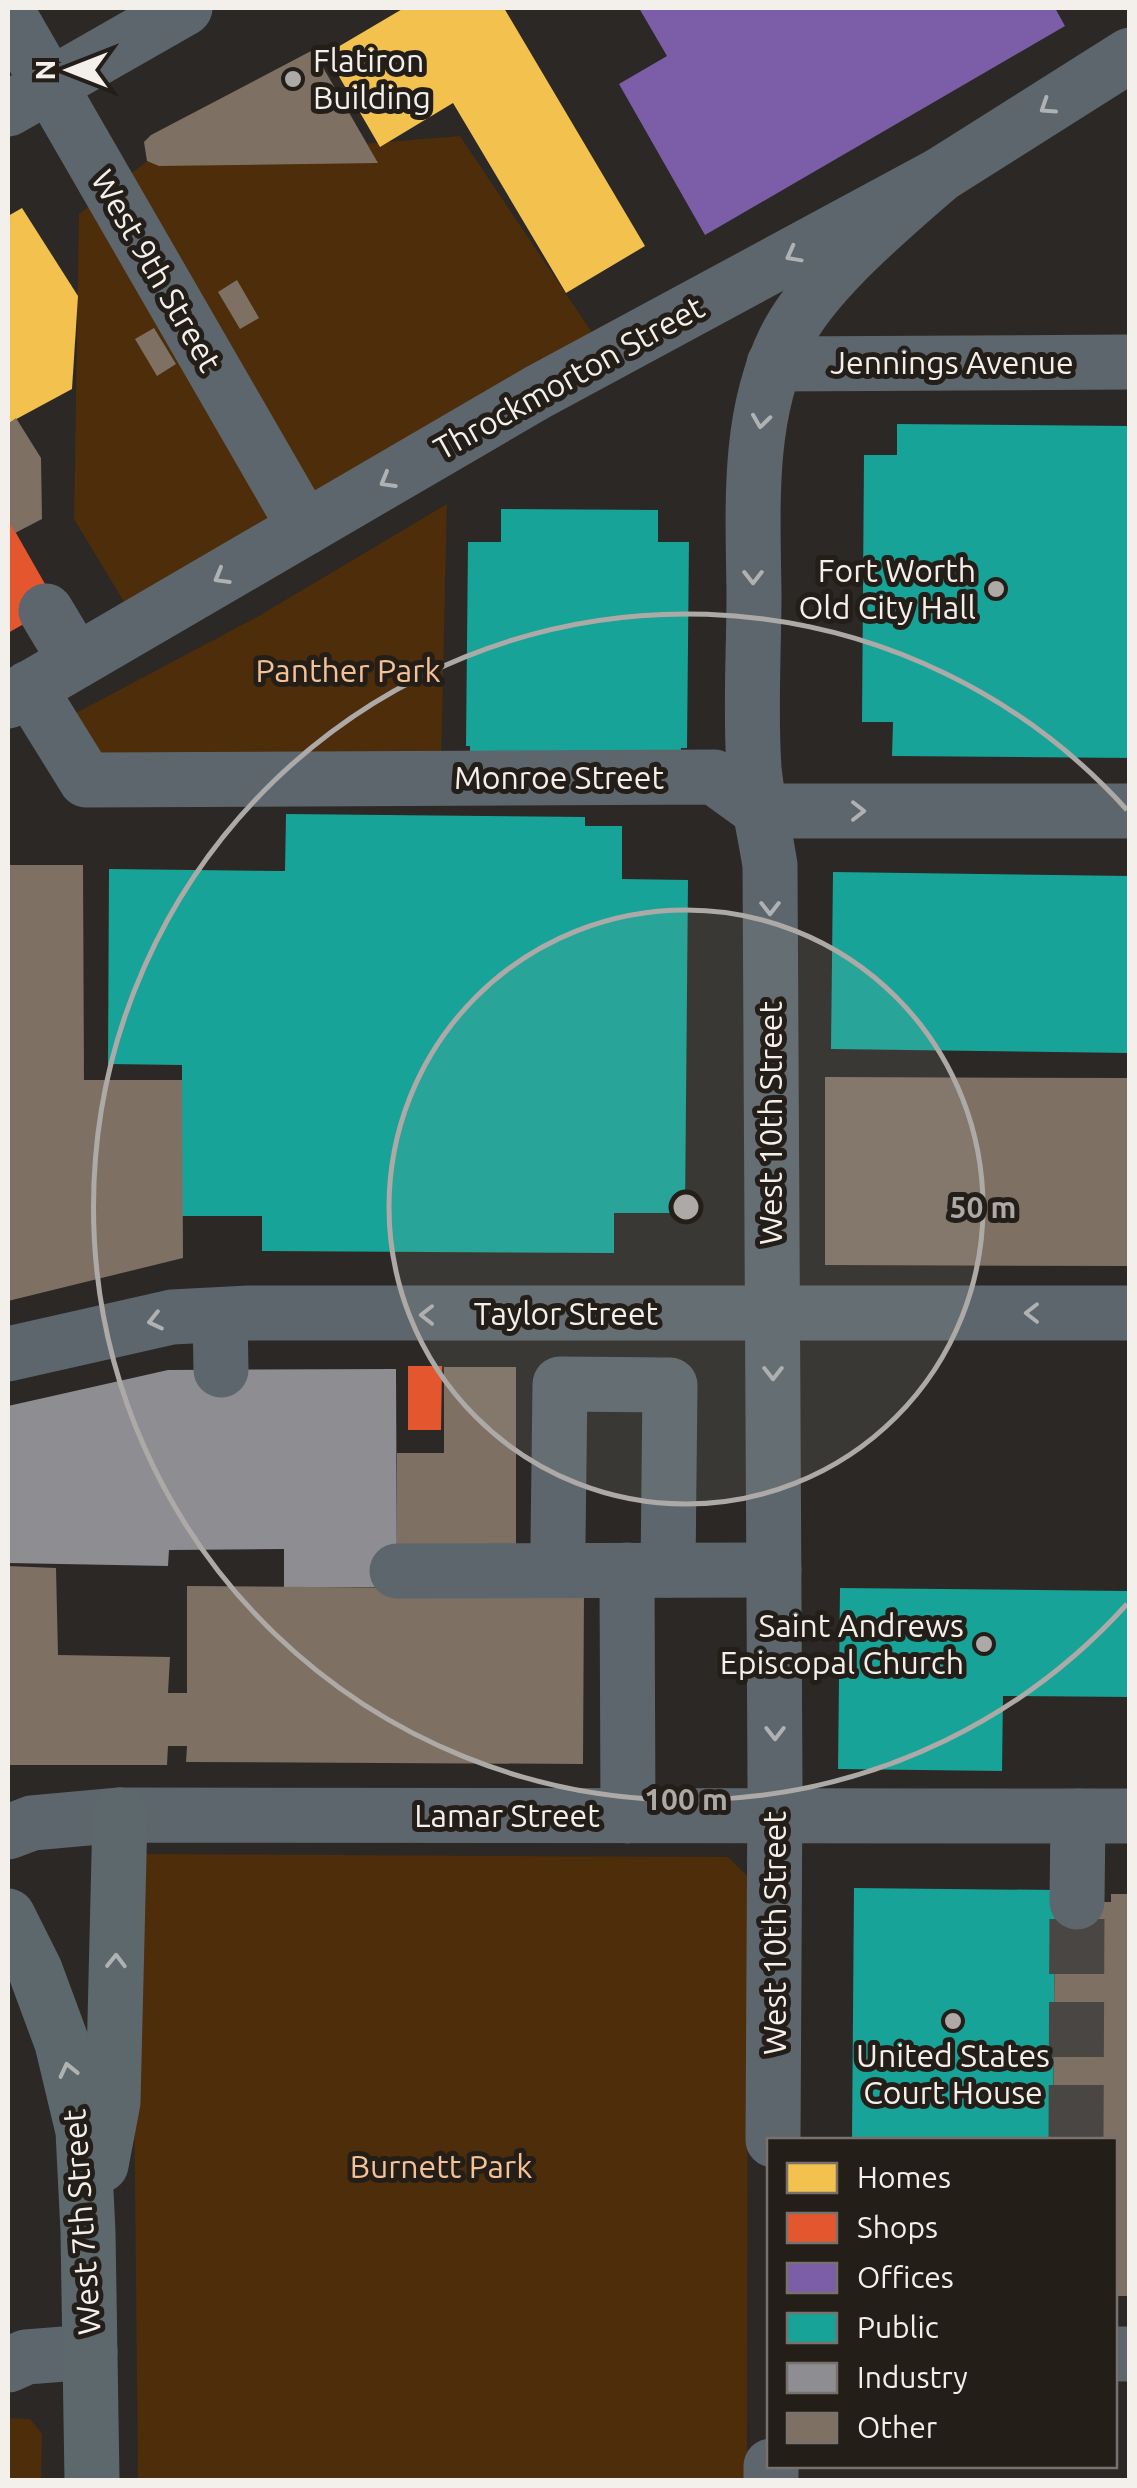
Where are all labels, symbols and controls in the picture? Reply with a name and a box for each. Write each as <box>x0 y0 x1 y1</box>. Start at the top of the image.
north arrow <box>20 20 120 120</box>
place label: Flatiron Building <box>313 42 431 115</box>
text: N <box>29 60 60 80</box>
marker: Flatiron Building <box>282 68 304 90</box>
one-way arrow <box>1040 95 1058 114</box>
street label: West 9th Street <box>85 164 229 378</box>
one-way arrow <box>786 242 804 262</box>
street label: Throckmorton Street <box>427 288 710 466</box>
street label: Jennings Avenue <box>830 344 1074 380</box>
one-way arrow <box>751 413 772 430</box>
one-way arrow <box>379 468 397 488</box>
place label: Fort Worth Old City Hall <box>798 552 976 625</box>
one-way arrow <box>213 565 231 584</box>
one-way arrow <box>743 570 764 586</box>
marker: Fort Worth Old City Hall <box>985 578 1007 600</box>
park label: Panther Park <box>255 652 441 688</box>
street label: Monroe Street <box>454 759 664 795</box>
one-way arrow <box>852 800 867 822</box>
one-way arrow <box>759 900 781 916</box>
street label: West 10th Street <box>752 1000 788 1245</box>
centre of rings <box>668 1189 704 1225</box>
text: 50 m <box>950 1190 1016 1224</box>
street label: Taylor Street <box>474 1295 659 1331</box>
one-way arrow <box>1024 1302 1040 1324</box>
one-way arrow <box>419 1304 434 1326</box>
one-way arrow <box>147 1309 164 1330</box>
one-way arrow <box>762 1366 784 1381</box>
place label: Saint Andrews Episcopal Church <box>720 1607 964 1680</box>
marker: Saint Andrews Episcopal Church <box>973 1633 995 1655</box>
one-way arrow <box>764 1726 786 1741</box>
text: 100 m <box>644 1782 728 1816</box>
street label: Lamar Street <box>414 1797 600 1833</box>
street label: West 10th Street <box>756 1810 792 2055</box>
one-way arrow <box>105 1953 127 1968</box>
marker: United States Court House <box>942 2010 964 2032</box>
place label: United States Court House <box>856 2037 1050 2110</box>
one-way arrow <box>59 2062 80 2079</box>
street label: West 7th Street <box>55 2108 107 2336</box>
legend <box>767 2138 1117 2468</box>
park label: Burnett Park <box>350 2148 532 2184</box>
text: Homes <box>857 2160 951 2194</box>
text: Shops <box>857 2210 938 2244</box>
text: Offices <box>857 2260 954 2294</box>
text: Public <box>857 2310 939 2344</box>
text: Industry <box>857 2360 968 2394</box>
text: Other <box>857 2410 938 2444</box>

